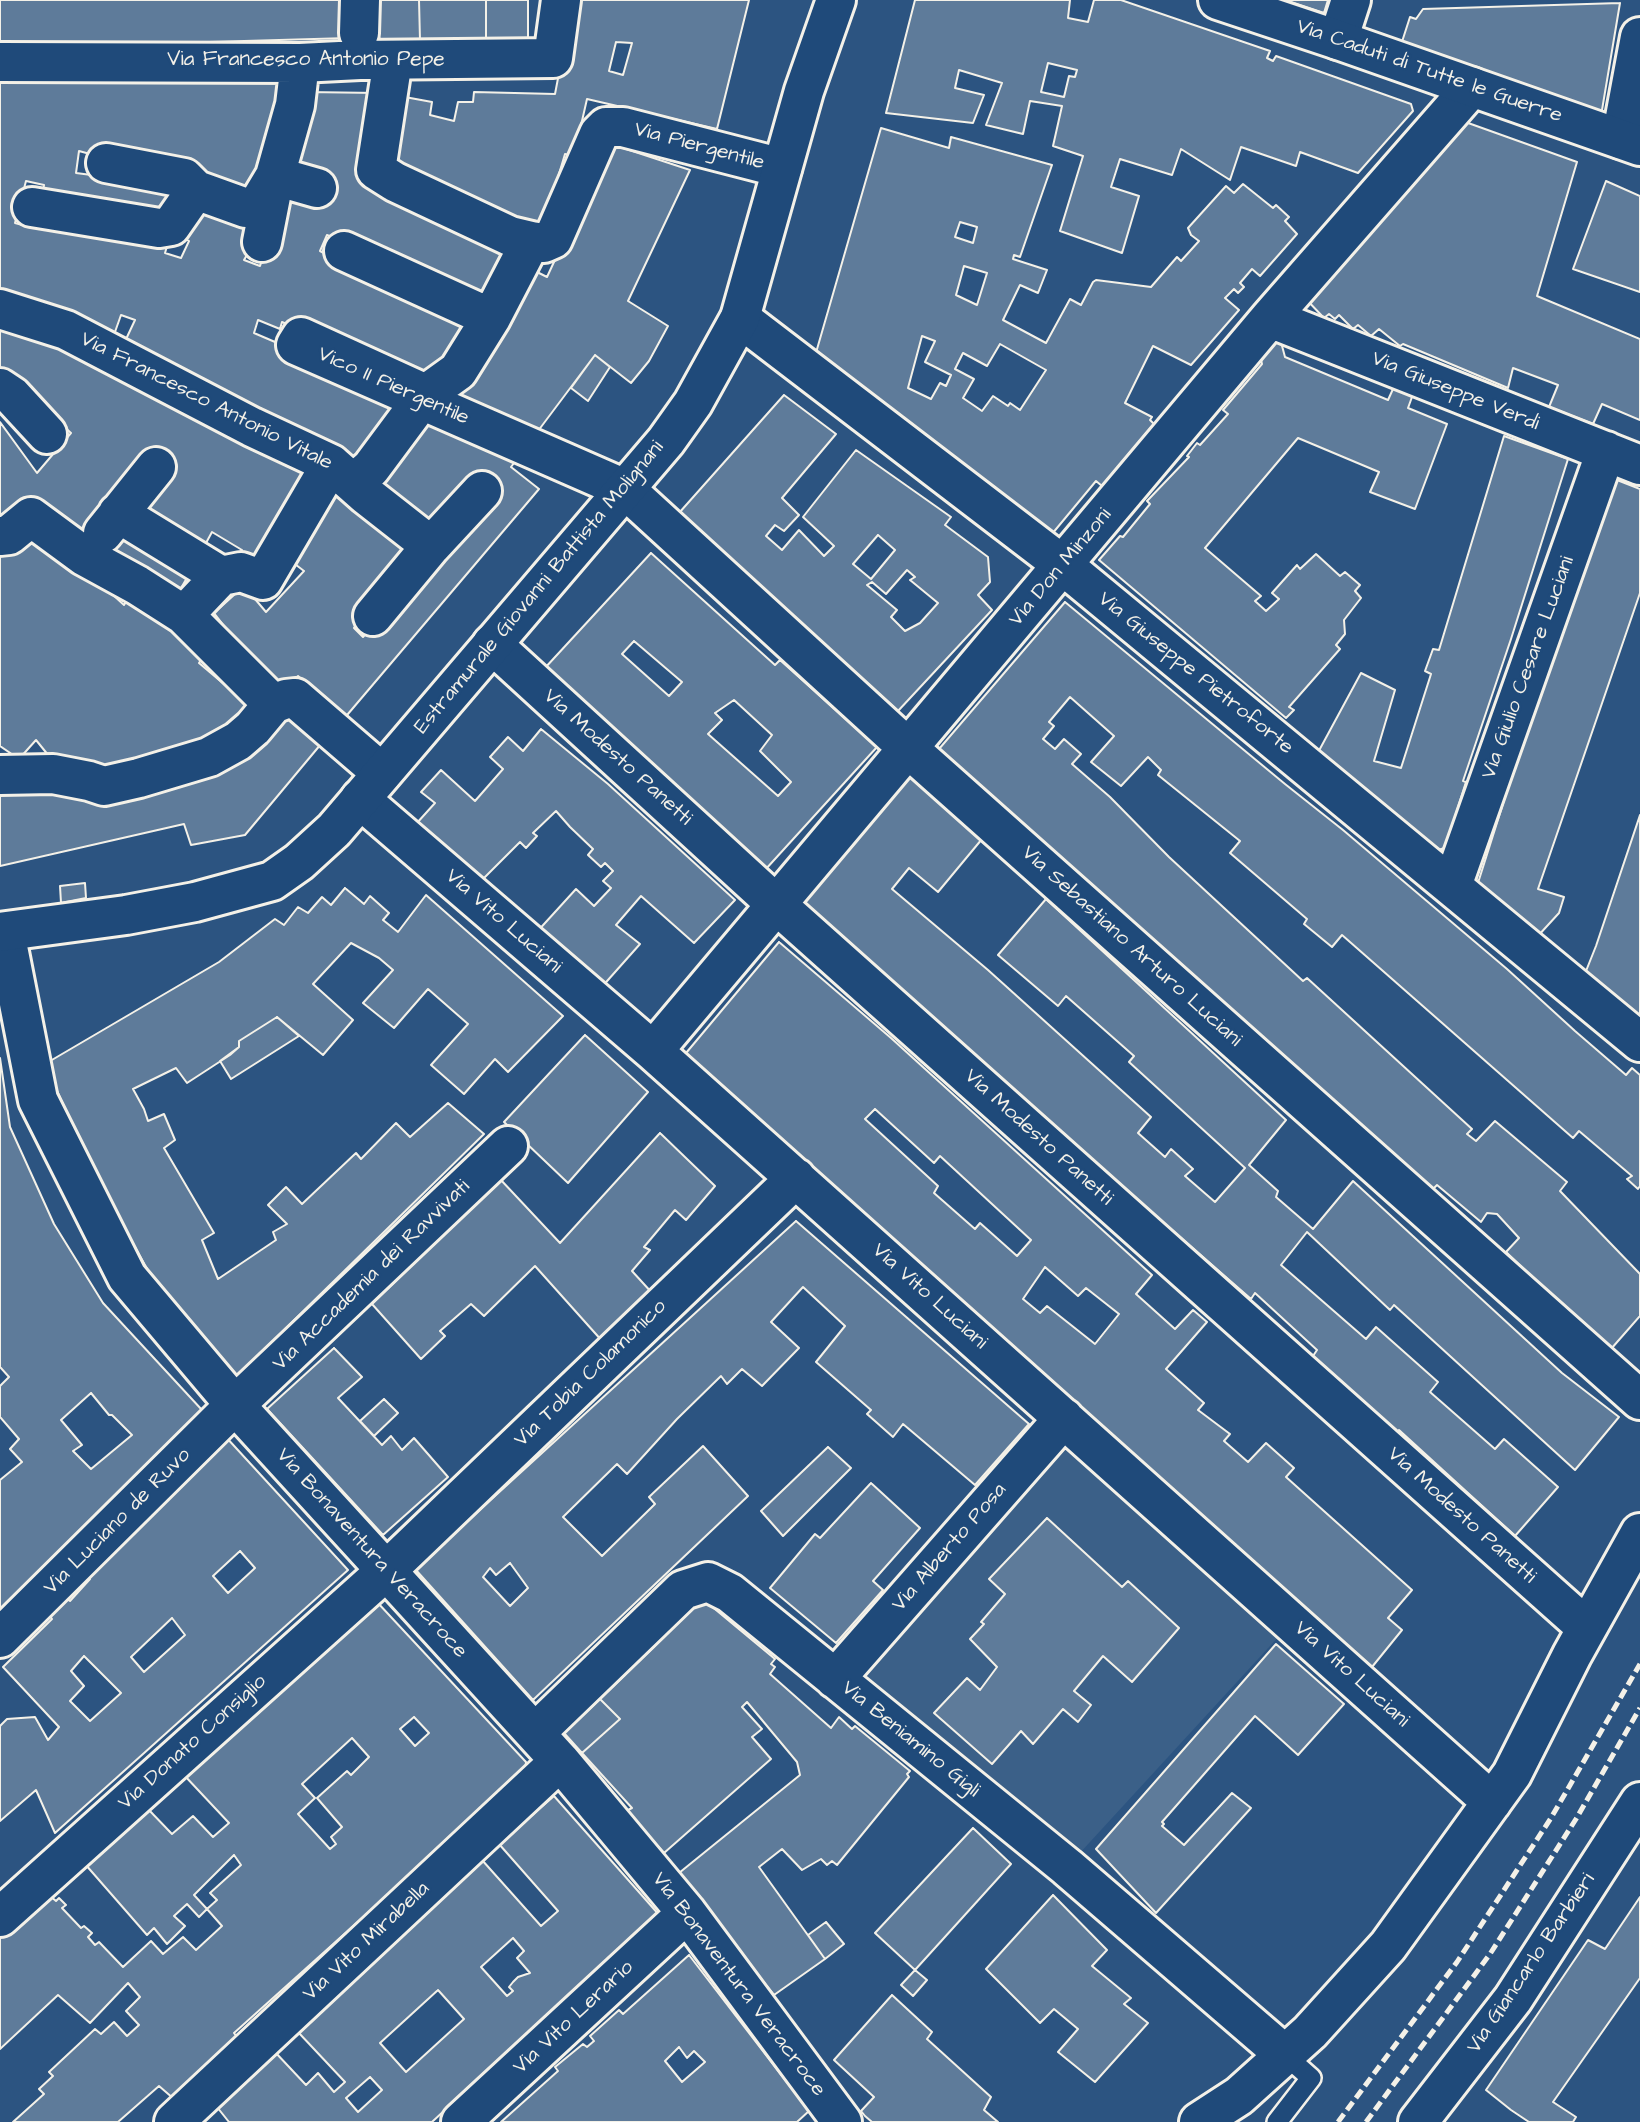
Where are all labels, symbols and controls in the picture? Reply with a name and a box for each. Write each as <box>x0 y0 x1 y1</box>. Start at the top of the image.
street label: Via Caduti di Tutte le Guerre <box>1293 15 1565 129</box>
street label: Via Francesco Antonio Pepe <box>167 48 445 74</box>
street label: Via Piergentile <box>631 117 767 177</box>
street label: Via Francesco Antonio Vitale <box>76 327 336 477</box>
street label: Vico II Piergentile <box>313 342 473 432</box>
street label: Via Giuseppe Verdi <box>1367 347 1543 437</box>
street label: Estramurale Giovanni Battista Molignani <box>410 436 670 740</box>
street label: Via Don Minzoni <box>1004 504 1118 632</box>
street label: Via Giulio Cesare Luciani <box>1477 553 1581 783</box>
street label: Via Giuseppe Pietroforte <box>1092 587 1298 761</box>
street label: Via Modesto Panetti <box>537 684 697 832</box>
street label: Via Sebastiano Arturo Luciani <box>1015 841 1247 1053</box>
street label: Via Vito Luciani <box>439 864 567 980</box>
street label: Via Modesto Panetti <box>958 1064 1118 1212</box>
street label: Via Accademia dei Ravvivati <box>268 1175 476 1377</box>
street label: Via Vito Luciani <box>866 1239 992 1355</box>
street label: Via Tobia Colamonico <box>510 1295 672 1453</box>
street label: Via Modesto Panetti <box>1381 1442 1541 1590</box>
street label: Via Luciano de Ruvo <box>39 1443 197 1601</box>
street label: Via Bonaventura Veracroce <box>270 1444 472 1664</box>
street label: Via Alberto Posa <box>887 1479 1013 1617</box>
street label: Via Vito Luciani <box>1288 1617 1414 1733</box>
street label: Via Donato Consiglio <box>114 1670 272 1816</box>
street label: Via Beniamino Gigli <box>835 1676 985 1804</box>
street label: Via Bonaventura Veracroce <box>645 1868 831 2102</box>
street label: Via Giancarlo Barbieri <box>1462 1869 1602 2059</box>
street label: Via Vito Mirabella <box>299 1877 435 2007</box>
street label: Via Vito Lerario <box>509 1956 639 2080</box>

